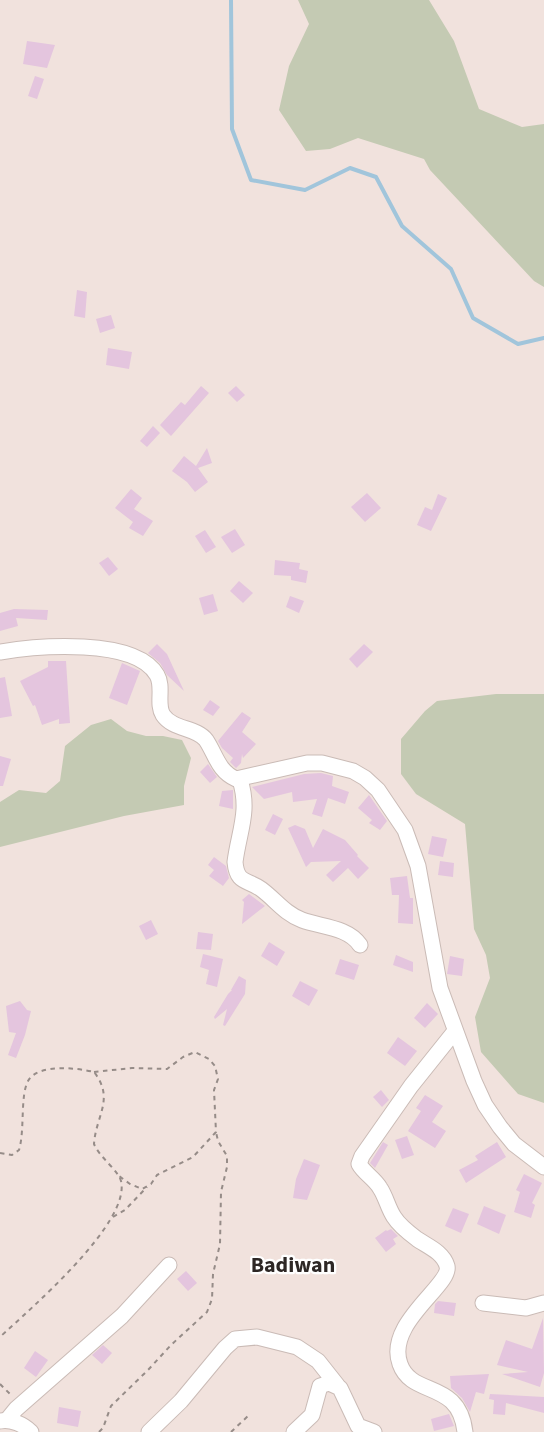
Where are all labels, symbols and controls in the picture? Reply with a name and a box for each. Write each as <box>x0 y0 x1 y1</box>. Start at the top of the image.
district label: Badiwan <box>251 1249 335 1281</box>

